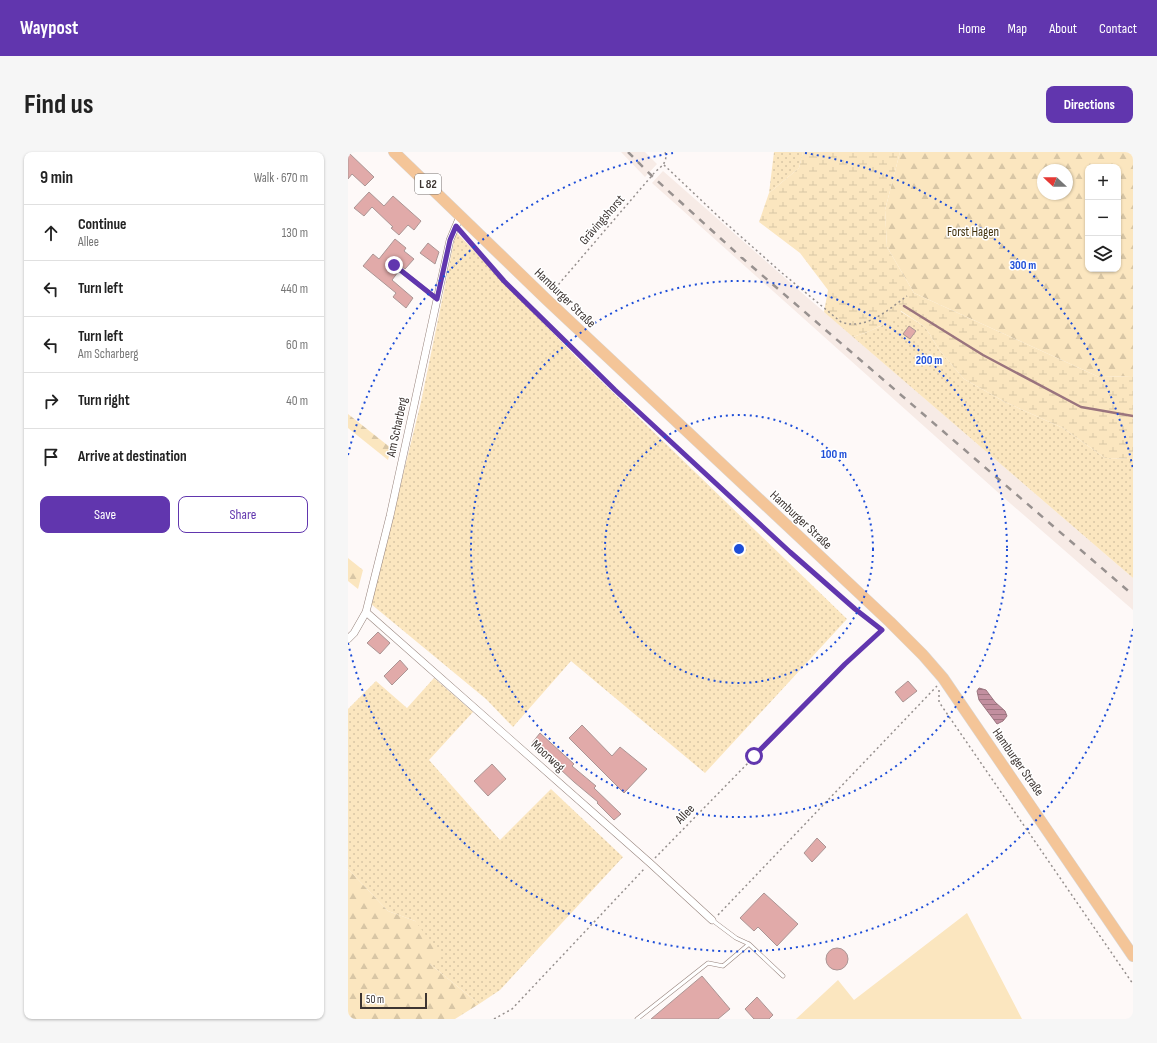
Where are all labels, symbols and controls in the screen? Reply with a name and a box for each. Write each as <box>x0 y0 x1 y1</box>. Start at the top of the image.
text: Waypost <box>20 17 78 40</box>
text: Home <box>958 20 986 37</box>
text: Map <box>1008 20 1027 37</box>
text: About <box>1049 20 1077 37</box>
text: Contact <box>1099 20 1137 37</box>
button: Directions <box>1046 86 1133 123</box>
text: Find us <box>24 88 93 121</box>
north arrow <box>1037 164 1073 200</box>
map controls <box>1085 164 1121 272</box>
button: + <box>1085 164 1121 200</box>
text: 9 min <box>40 168 73 188</box>
text: Walk · 670 m <box>254 170 308 186</box>
road number: L 82 <box>415 174 441 194</box>
street label: Grävingshorst <box>576 192 628 248</box>
button: − <box>1085 200 1121 236</box>
text: Continue <box>78 215 127 234</box>
icon: ahead <box>40 222 62 244</box>
park label: Forst Hagen <box>947 224 999 240</box>
text: 130 m <box>282 225 308 241</box>
text: Allee <box>78 234 99 250</box>
button: layers <box>1085 236 1121 272</box>
route end <box>385 256 403 274</box>
text: 300 m <box>1010 258 1036 273</box>
street label: Hamburger Straße <box>531 265 599 331</box>
icon: left <box>40 278 62 300</box>
text: Turn left <box>78 279 123 298</box>
text: 440 m <box>281 281 308 297</box>
text: Turn left <box>78 327 123 346</box>
icon: left <box>40 334 62 356</box>
text: 60 m <box>286 337 308 353</box>
text: Am Scharberg <box>78 346 138 362</box>
text: 200 m <box>916 353 942 368</box>
icon: right <box>40 390 62 412</box>
text: Turn right <box>78 391 130 410</box>
text: 40 m <box>286 393 308 409</box>
street label: Am Scharberg <box>383 396 411 459</box>
icon: arrive <box>40 446 62 468</box>
text: Arrive at destination <box>78 447 187 466</box>
text: 100 m <box>821 447 847 462</box>
street label: Hamburger Straße <box>767 487 835 553</box>
button: Save <box>40 496 170 533</box>
button: Share <box>178 496 308 533</box>
centre of rings <box>732 542 746 556</box>
street label: Hamburger Straße <box>989 725 1047 799</box>
street label: Moorweg <box>528 737 568 775</box>
route start <box>745 747 763 765</box>
street label: Allee <box>671 801 698 828</box>
scale bar <box>360 991 427 1010</box>
text: 50 m <box>366 993 384 1006</box>

